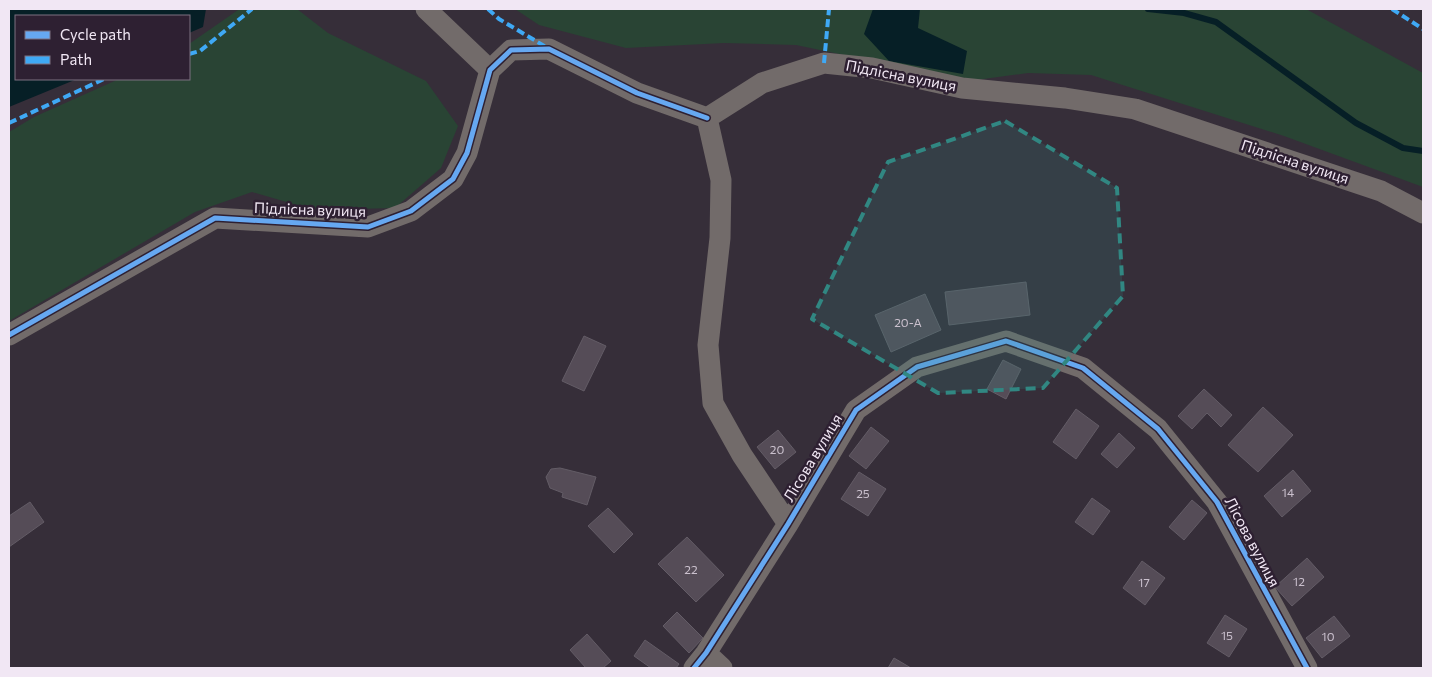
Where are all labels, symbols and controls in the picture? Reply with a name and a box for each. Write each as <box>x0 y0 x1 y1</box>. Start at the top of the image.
legend <box>15 15 190 80</box>
text: Cycle path <box>60 25 131 43</box>
text: Path <box>60 50 92 68</box>
street label: Підлісна вулиця <box>844 55 958 95</box>
street label: Підлісна вулиця <box>1239 135 1351 187</box>
street label: Підлісна вулиця <box>254 198 366 220</box>
house number: 20-А <box>894 315 922 329</box>
street label: Лісова вулиця <box>779 410 845 505</box>
house number: 20 <box>770 442 784 456</box>
house number: 14 <box>1282 485 1294 499</box>
house number: 25 <box>856 486 870 500</box>
street label: Лісова вулиця <box>1222 494 1284 590</box>
house number: 22 <box>684 562 698 576</box>
house number: 12 <box>1293 574 1305 588</box>
house number: 17 <box>1138 575 1150 589</box>
house number: 15 <box>1221 628 1233 642</box>
house number: 10 <box>1322 629 1335 643</box>

